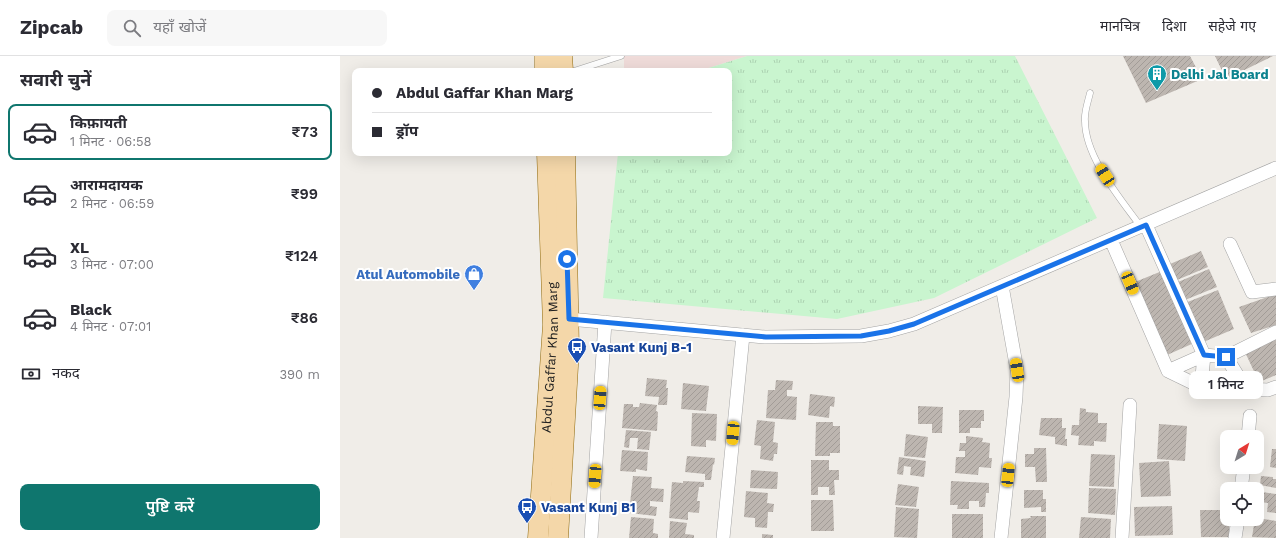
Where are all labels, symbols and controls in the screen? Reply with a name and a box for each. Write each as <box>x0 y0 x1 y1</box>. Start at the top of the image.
search box <box>107 10 387 46</box>
text: Zipcab <box>20 16 83 39</box>
icon: search <box>121 17 143 39</box>
text: यहाँ खोजें <box>153 18 206 36</box>
text: मानचित्र <box>1100 18 1140 34</box>
text: दिशा <box>1162 18 1186 34</box>
text: सहेजे गए <box>1208 18 1256 34</box>
building icon: Delhi Jal Board <box>1146 63 1168 91</box>
place label: Delhi Jal Board <box>1171 67 1269 82</box>
text: सवारी चुनें <box>20 69 91 90</box>
text: Abdul Gaffar Khan Marg <box>396 84 573 102</box>
icon: car <box>22 114 58 150</box>
text: किफ़ायती <box>70 114 127 132</box>
text: ड्रॉप <box>396 122 418 140</box>
text: ₹73 <box>292 123 318 141</box>
text: 1 मिनट · 06:58 <box>70 134 152 149</box>
car <box>1093 162 1117 188</box>
icon: car <box>22 176 58 212</box>
text: आरामदायक <box>70 176 143 194</box>
text: ₹99 <box>291 185 318 203</box>
text: 2 मिनट · 06:59 <box>70 196 154 211</box>
icon: car <box>22 238 58 274</box>
text: XL <box>70 239 89 257</box>
text: ₹124 <box>285 247 318 265</box>
route start <box>558 250 576 268</box>
text: 3 मिनट · 07:00 <box>70 257 154 272</box>
shop icon: Atul Automobile <box>463 263 485 291</box>
place label: Atul Automobile <box>356 267 460 282</box>
car <box>1120 270 1140 296</box>
street label: Abdul Gaffar Khan Marg <box>538 282 561 433</box>
icon: car <box>22 300 58 336</box>
text: Black <box>70 301 112 319</box>
text: ₹86 <box>291 309 318 327</box>
text: 4 मिनट · 07:01 <box>70 319 151 334</box>
bus stop icon: Vasant Kunj B-1 <box>566 336 588 364</box>
place label: Vasant Kunj B-1 <box>591 340 692 355</box>
route end <box>1217 348 1235 366</box>
car <box>1009 357 1025 383</box>
icon: cash <box>20 363 42 385</box>
text: नकद <box>52 364 80 382</box>
text: 390 m <box>279 367 320 382</box>
callout: 1 मिनट <box>1189 371 1263 399</box>
text: 1 मिनट <box>1208 377 1244 392</box>
car <box>593 386 607 410</box>
car <box>726 421 740 445</box>
north arrow <box>1220 430 1264 474</box>
map controls <box>1220 430 1264 526</box>
car <box>1001 462 1015 488</box>
car <box>588 464 602 488</box>
button: locate <box>1220 482 1264 526</box>
button: पुष्टि करें <box>20 484 320 530</box>
bus stop icon: Vasant Kunj B1 <box>516 496 538 524</box>
place label: Vasant Kunj B1 <box>541 500 636 515</box>

